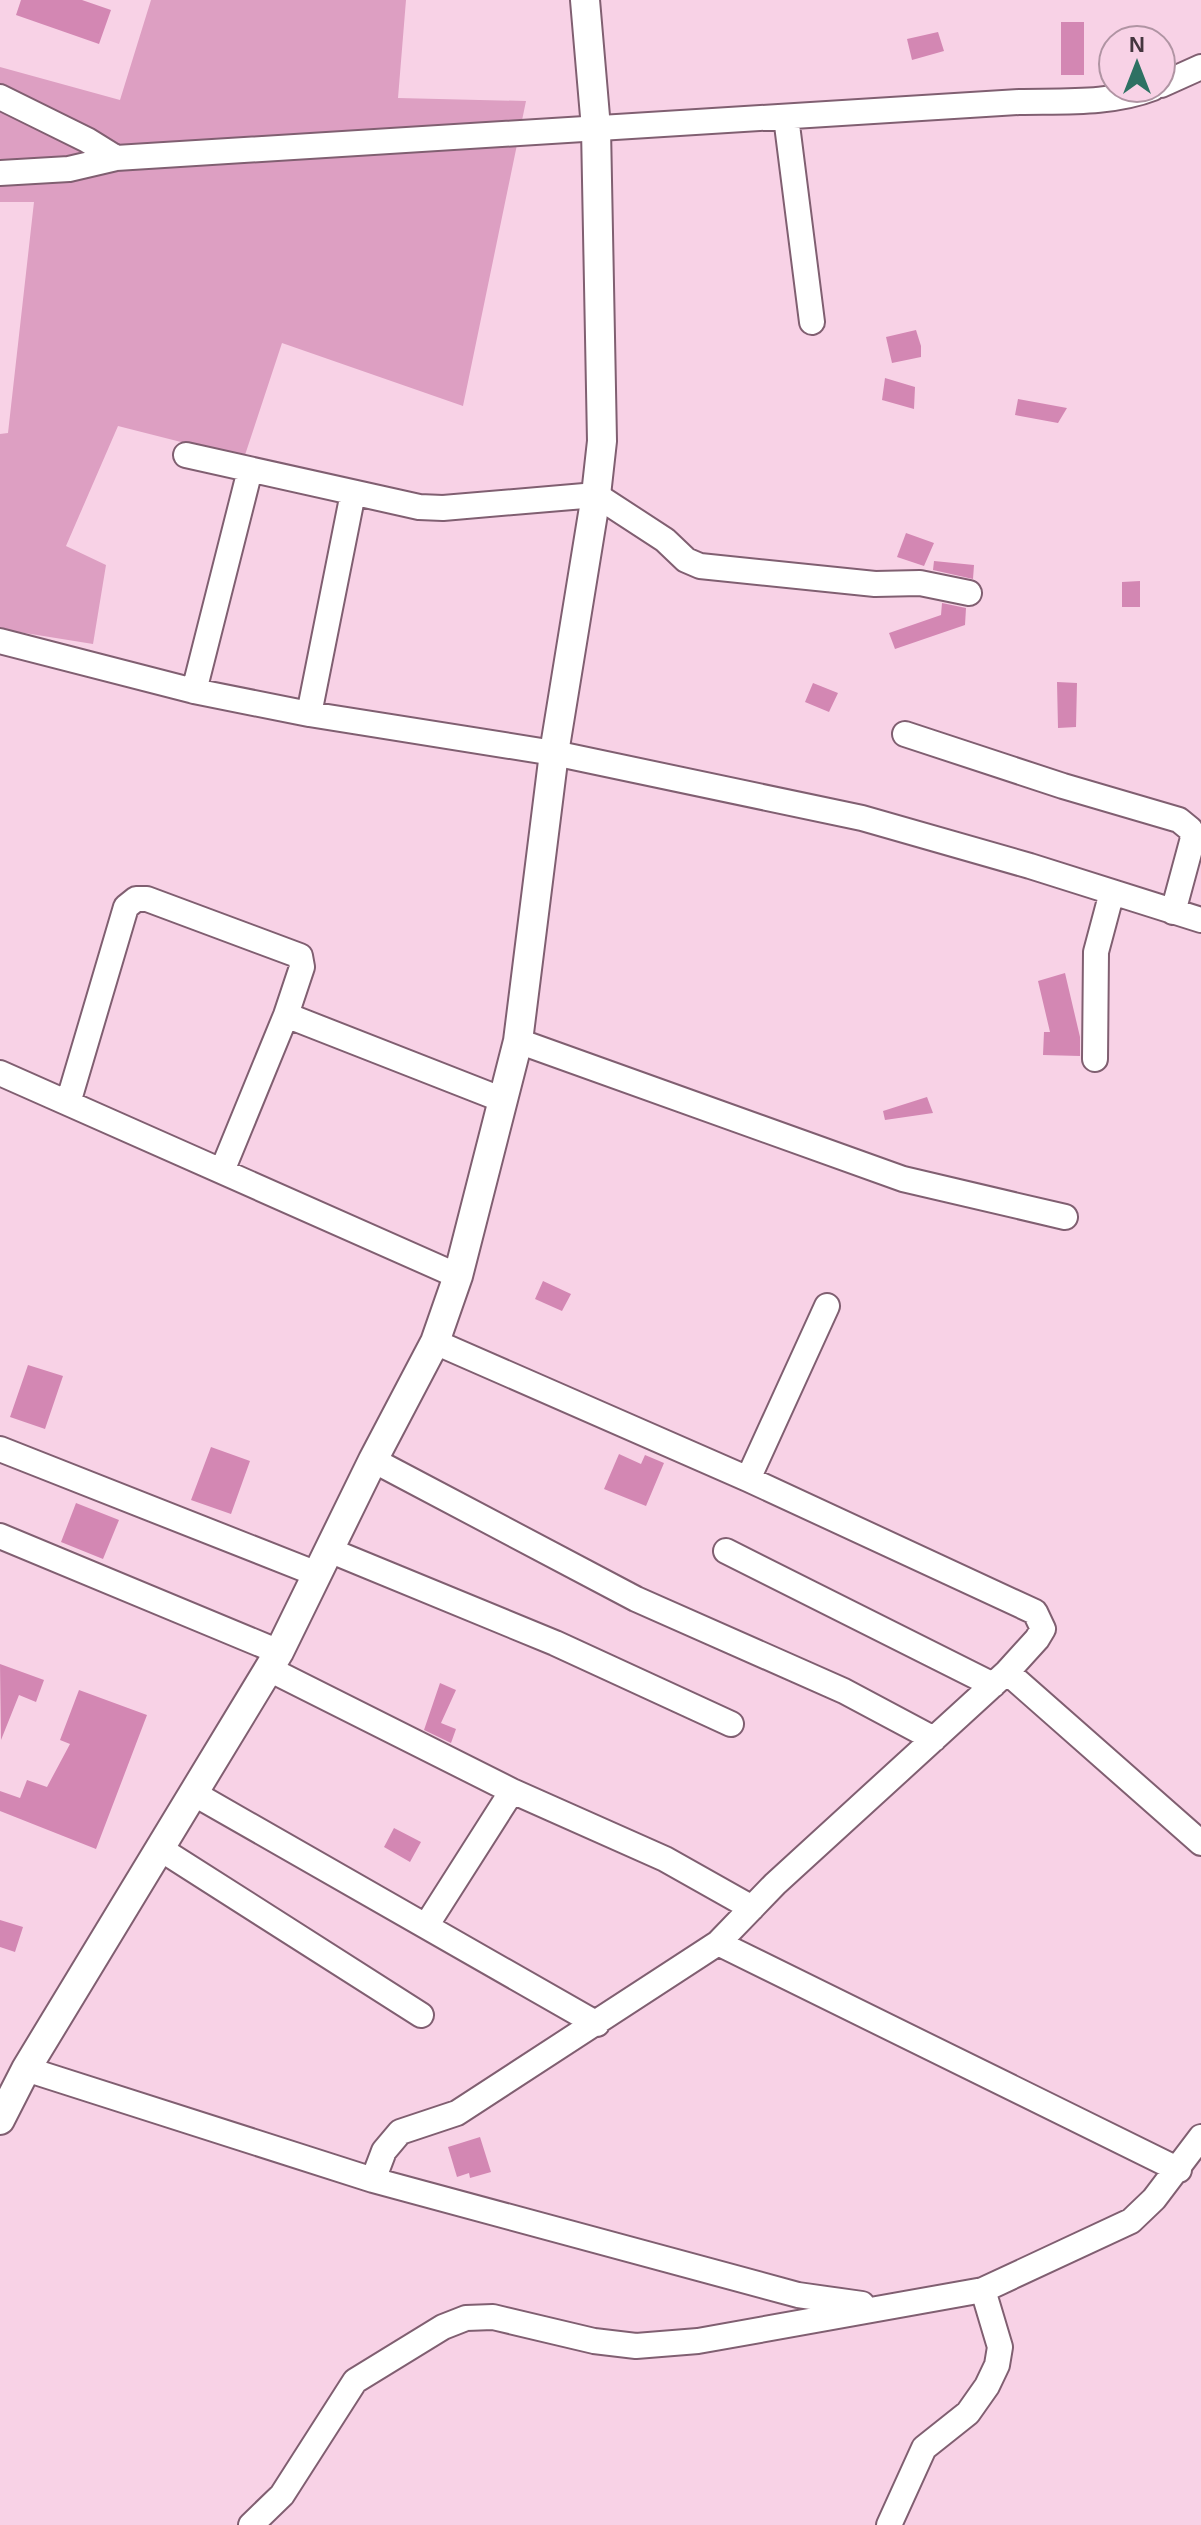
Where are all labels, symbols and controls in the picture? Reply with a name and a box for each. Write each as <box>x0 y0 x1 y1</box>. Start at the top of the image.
north arrow <box>1097 24 1177 104</box>
text: N <box>1129 32 1145 57</box>

